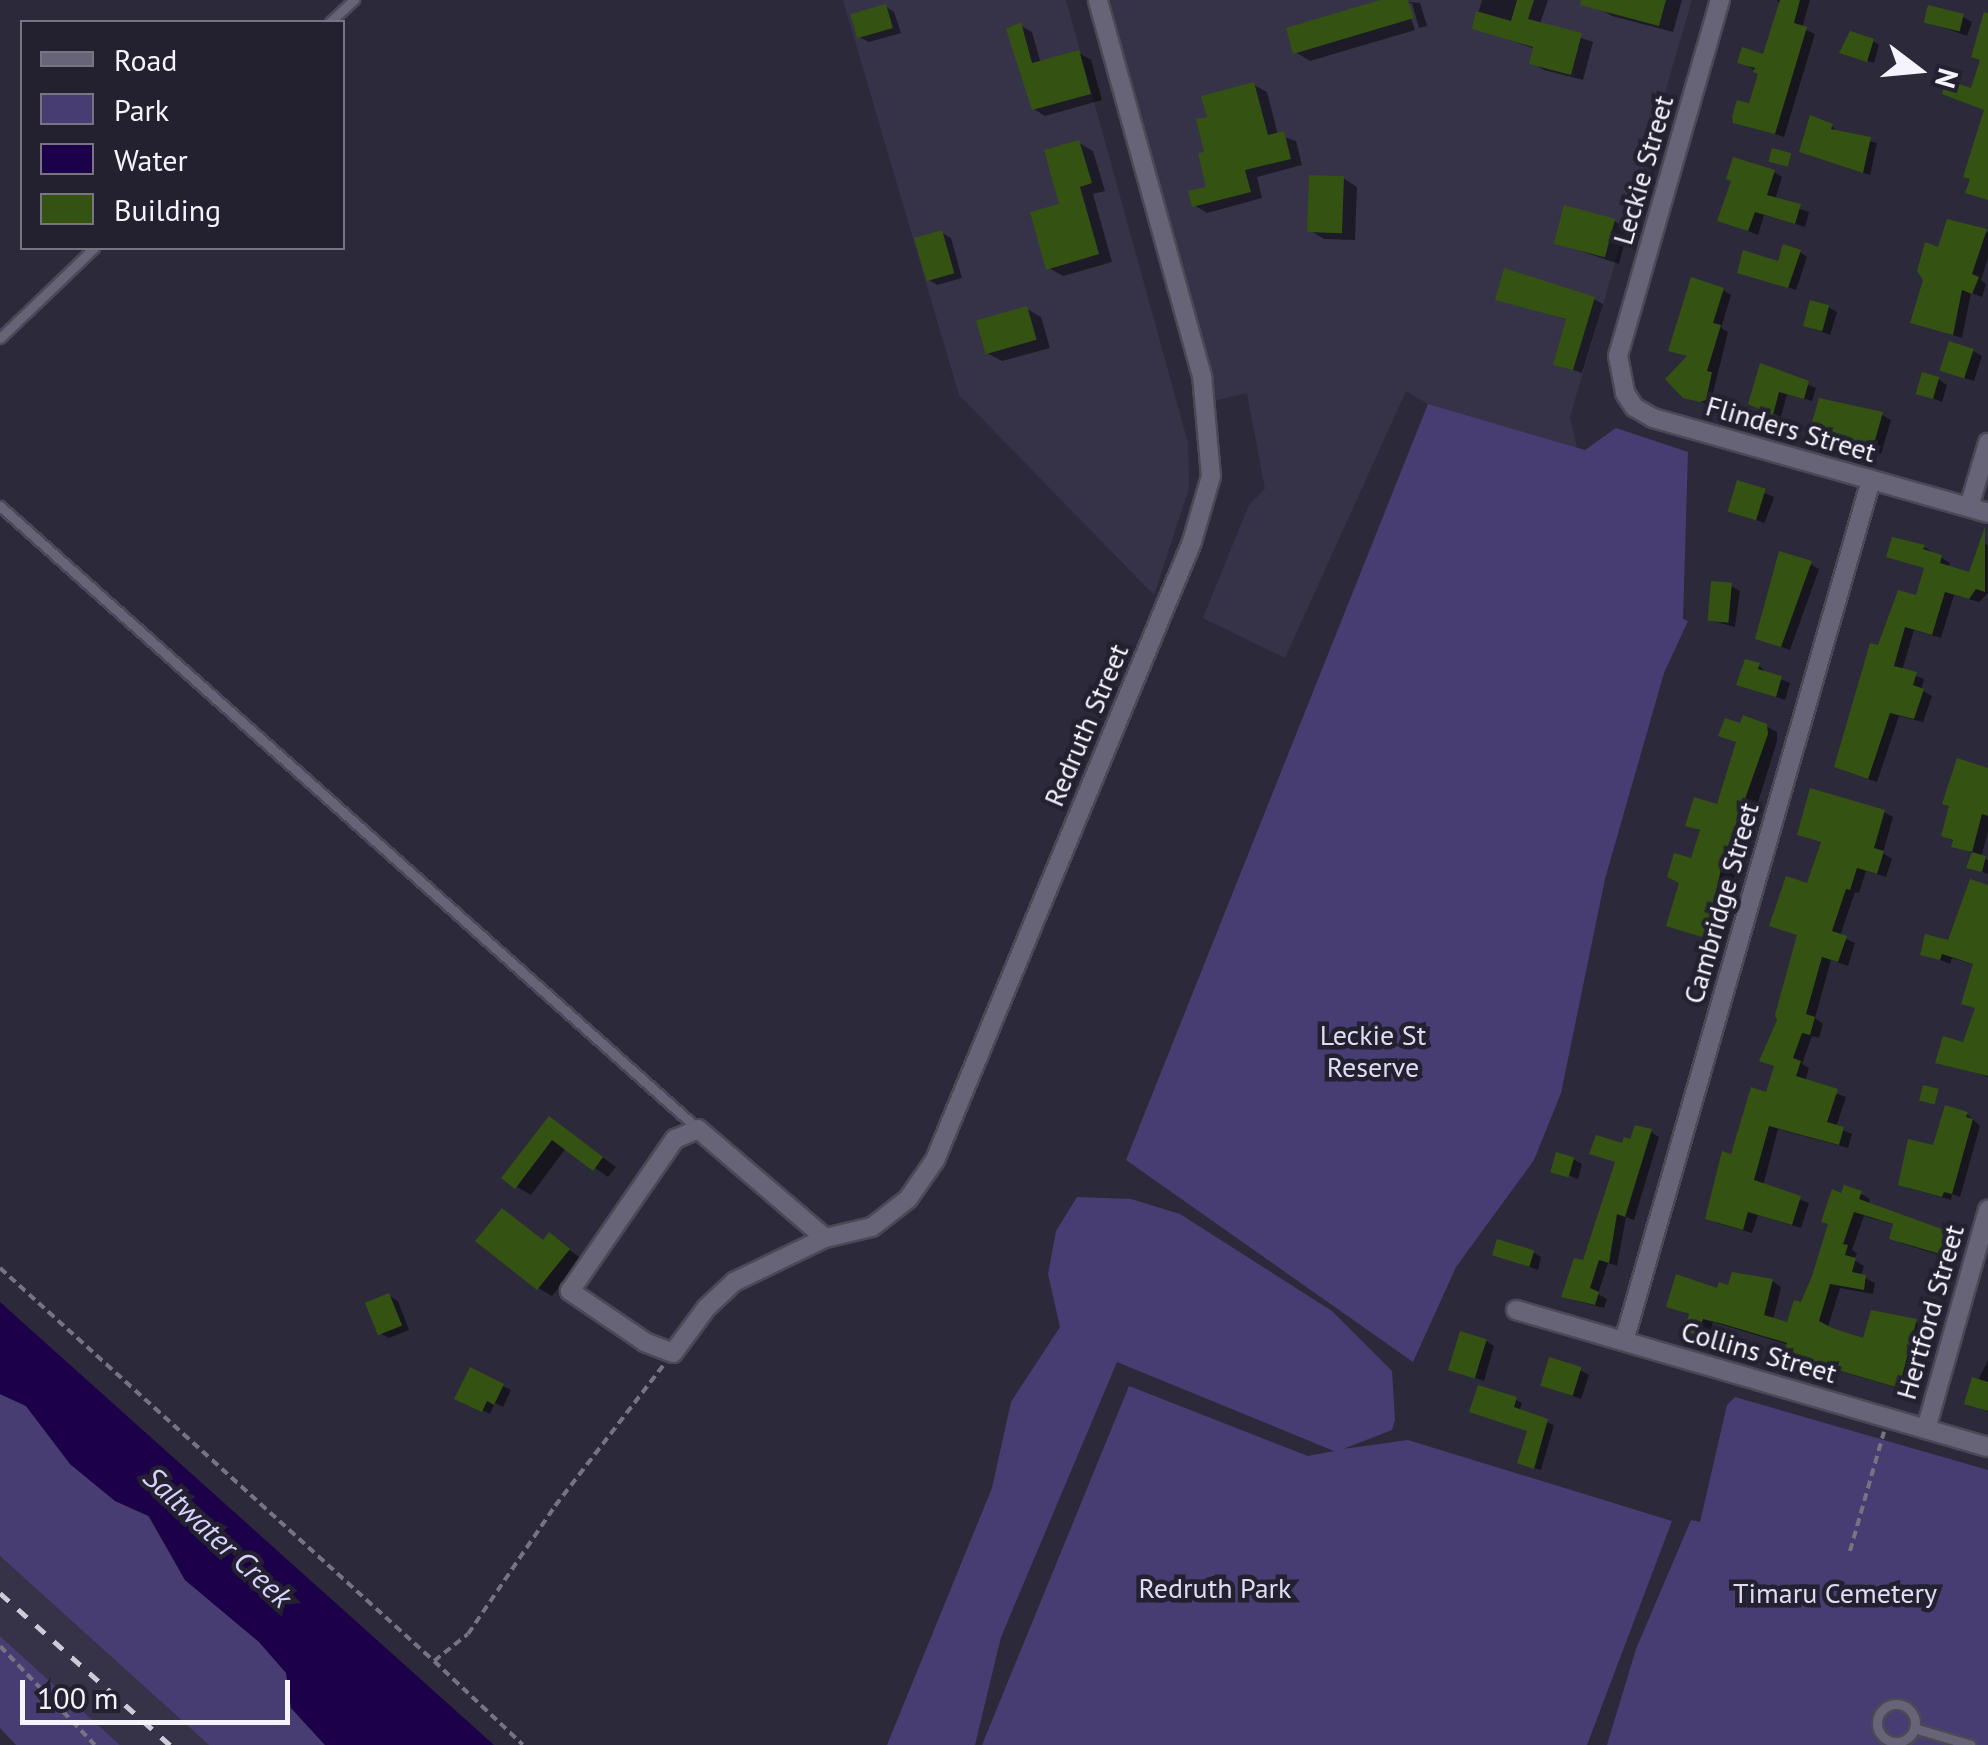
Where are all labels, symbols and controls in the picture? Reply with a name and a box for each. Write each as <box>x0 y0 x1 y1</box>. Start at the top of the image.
legend <box>20 20 345 250</box>
north arrow <box>1868 20 1968 120</box>
text: Road <box>114 40 178 79</box>
text: N <box>1927 64 1968 92</box>
text: Park <box>114 90 169 129</box>
street label: Leckie Street <box>1606 92 1680 248</box>
text: Water <box>114 140 188 179</box>
text: Building <box>114 190 221 229</box>
street label: Flinders Street <box>1702 389 1880 469</box>
street label: Redruth Street <box>1037 639 1135 811</box>
street label: Cambridge Street <box>1676 799 1766 1007</box>
park label: Leckie St Reserve <box>1320 1018 1426 1084</box>
street label: Hertford Street <box>1889 1221 1971 1403</box>
street label: Collins Street <box>1677 1314 1841 1390</box>
water label: Saltwater Creek <box>136 1459 300 1615</box>
park label: Redruth Park <box>1139 1571 1291 1605</box>
park label: Timaru Cemetery <box>1733 1576 1937 1610</box>
scale bar <box>25 1660 295 1722</box>
text: 100 m <box>37 1678 118 1717</box>

